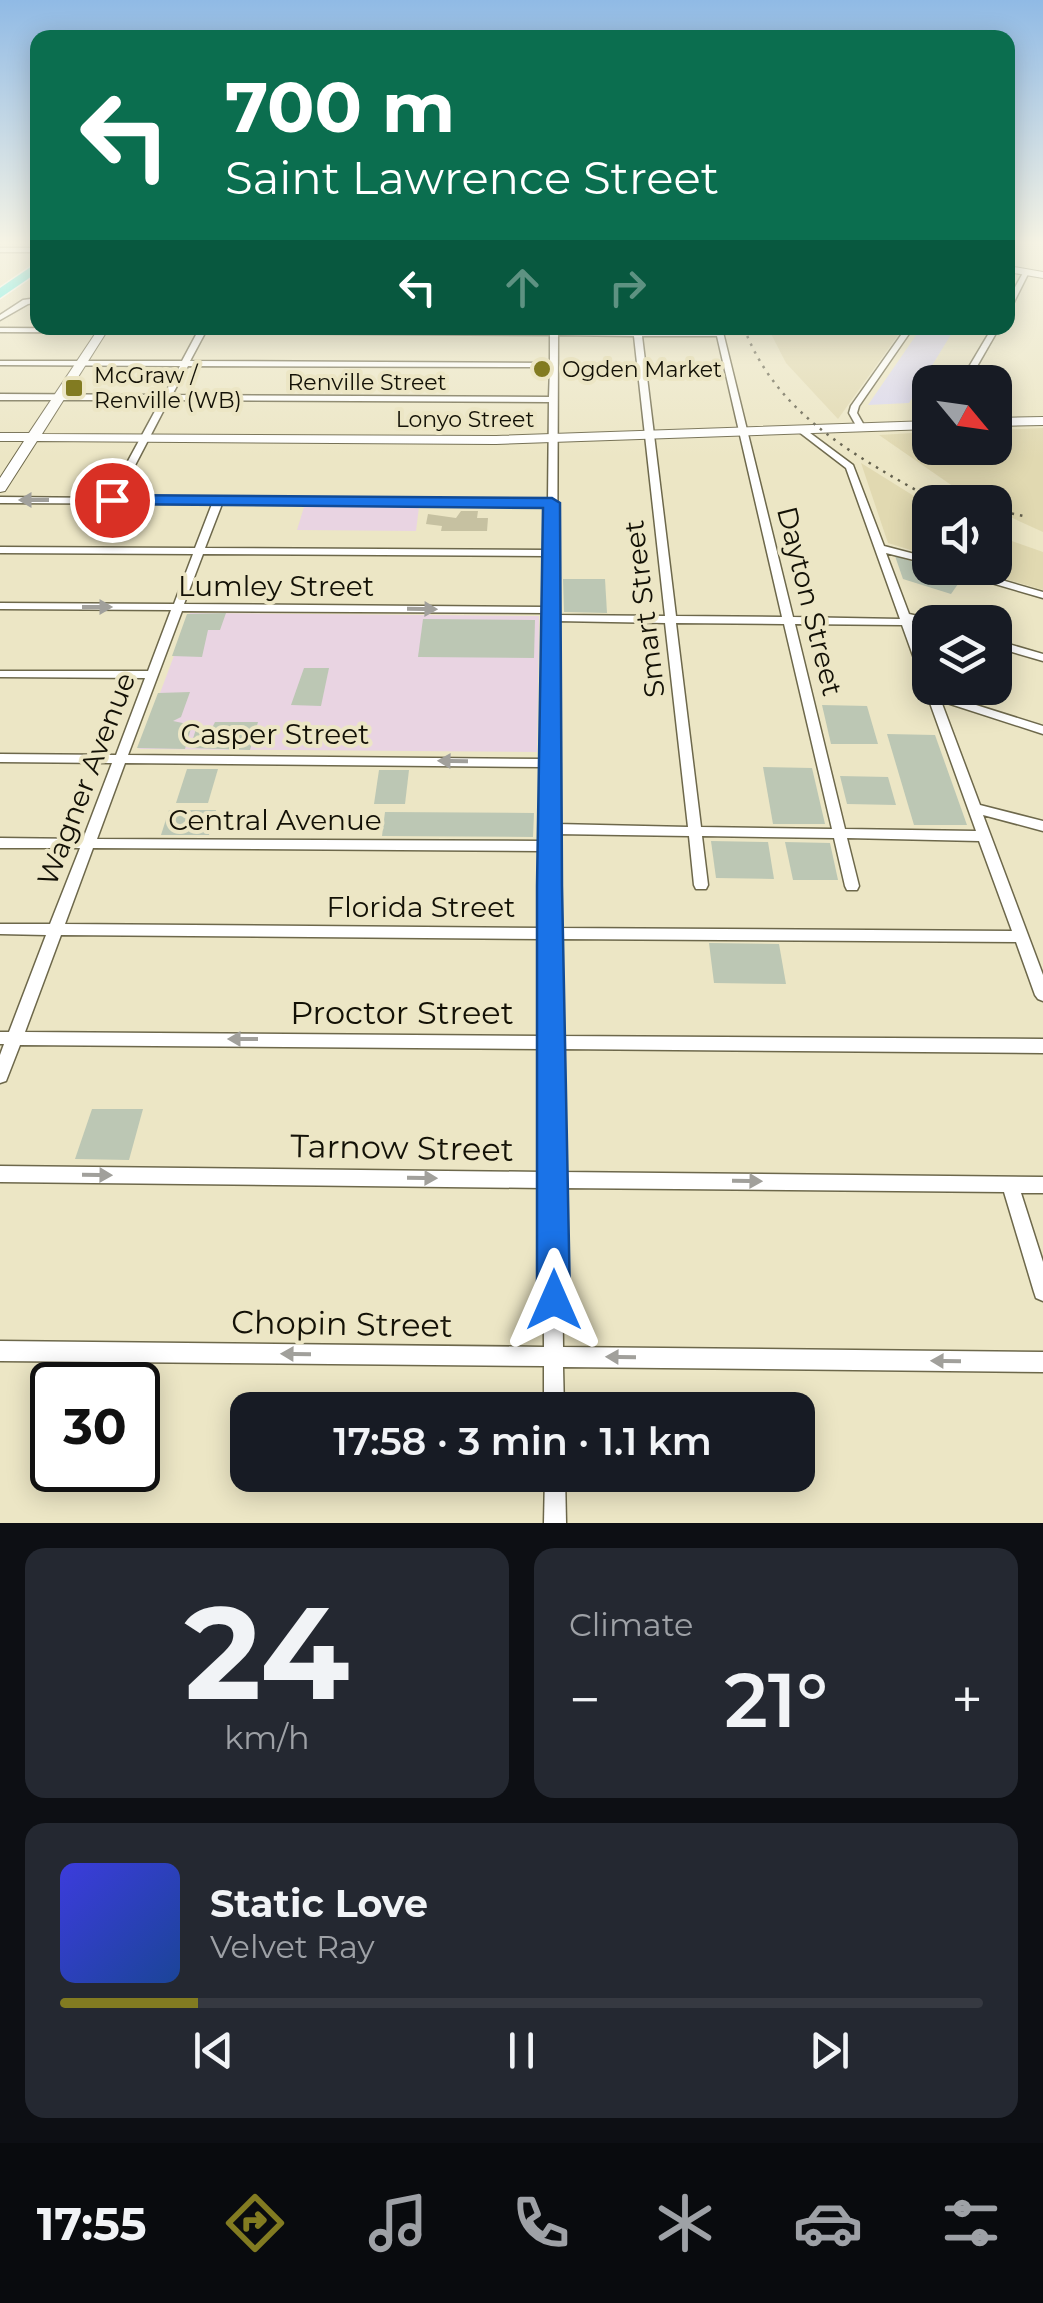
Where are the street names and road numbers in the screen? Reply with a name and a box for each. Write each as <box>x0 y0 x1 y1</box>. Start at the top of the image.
street label: Renville Street <box>287 369 447 396</box>
street label: Lonyo Street <box>396 406 534 433</box>
street label: Dayton Street <box>770 503 850 699</box>
street label: Smart Street <box>616 518 672 700</box>
street label: Lumley Street <box>178 569 374 603</box>
street label: Wagner Avenue <box>30 668 142 890</box>
street label: Casper Street <box>181 717 369 751</box>
street label: Central Avenue <box>168 803 382 837</box>
street label: Florida Street <box>327 890 515 924</box>
street label: Proctor Street <box>290 993 514 1032</box>
street label: Tarnow Street <box>290 1126 514 1169</box>
street label: Chopin Street <box>231 1302 453 1345</box>

